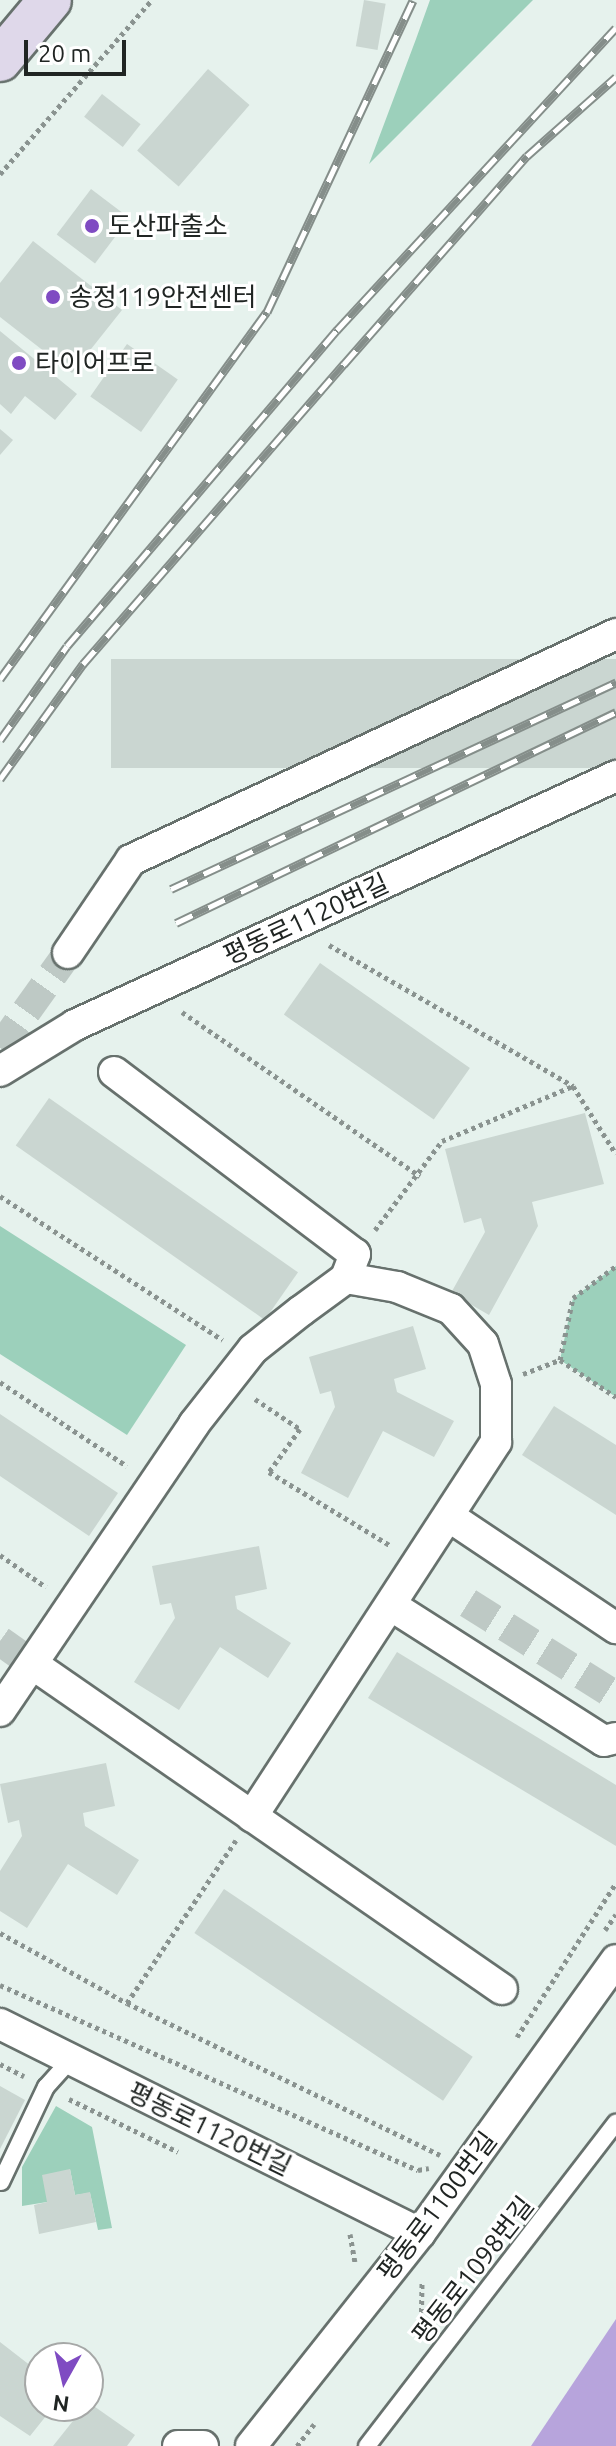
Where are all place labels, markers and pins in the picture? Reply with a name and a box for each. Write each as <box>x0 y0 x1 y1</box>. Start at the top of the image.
place label: 도산파출소 <box>108 210 228 242</box>
marker: 도산파출소 <box>83 217 101 235</box>
place label: 송정119안전센터 <box>69 281 257 313</box>
marker: 송정119안전센터 <box>44 288 62 306</box>
place label: 타이어프로 <box>35 347 155 379</box>
marker: 타이어프로 <box>10 354 28 372</box>

